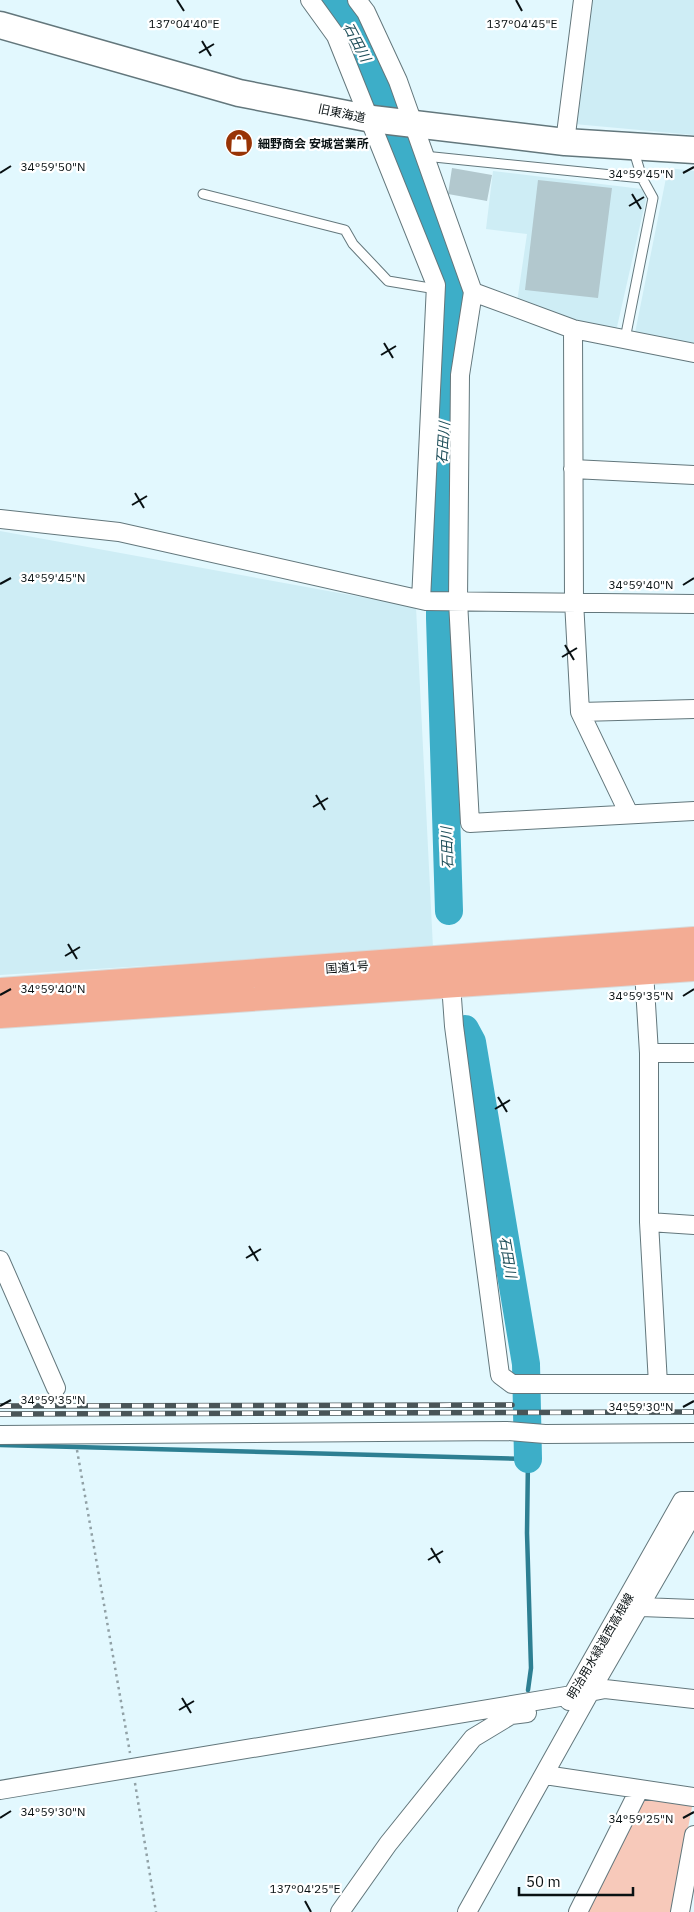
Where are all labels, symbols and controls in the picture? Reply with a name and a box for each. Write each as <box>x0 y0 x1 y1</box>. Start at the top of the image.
text: 137°04'40"E <box>149 16 219 31</box>
text: 137°04'45"E <box>487 16 557 31</box>
water label: 石田川 <box>339 19 376 67</box>
street label: 旧東海道 <box>317 101 367 125</box>
shop icon: 細野商会 安城営業所 <box>224 128 254 158</box>
place label: 細野商会 安城営業所 <box>258 136 369 151</box>
text: 34°59'50"N <box>20 159 86 174</box>
text: 34°59'45"N <box>608 166 674 181</box>
water label: 石田川 <box>433 419 454 465</box>
text: 34°59'45"N <box>20 570 86 585</box>
text: 34°59'40"N <box>608 577 674 592</box>
water label: 石田川 <box>437 825 457 869</box>
street label: 国道1号 <box>325 958 369 976</box>
text: 34°59'40"N <box>20 981 86 996</box>
text: 34°59'35"N <box>608 988 674 1003</box>
water label: 石田川 <box>495 1235 521 1281</box>
text: 34°59'35"N <box>20 1392 86 1407</box>
text: 34°59'30"N <box>608 1399 674 1414</box>
street label: 明治用水緑道西高根線 <box>564 1590 636 1702</box>
text: 34°59'30"N <box>20 1804 86 1819</box>
text: 34°59'25"N <box>608 1811 674 1826</box>
scale bar <box>519 1864 633 1896</box>
text: 50 m <box>526 1872 561 1891</box>
text: 137°04'25"E <box>270 1881 340 1896</box>

